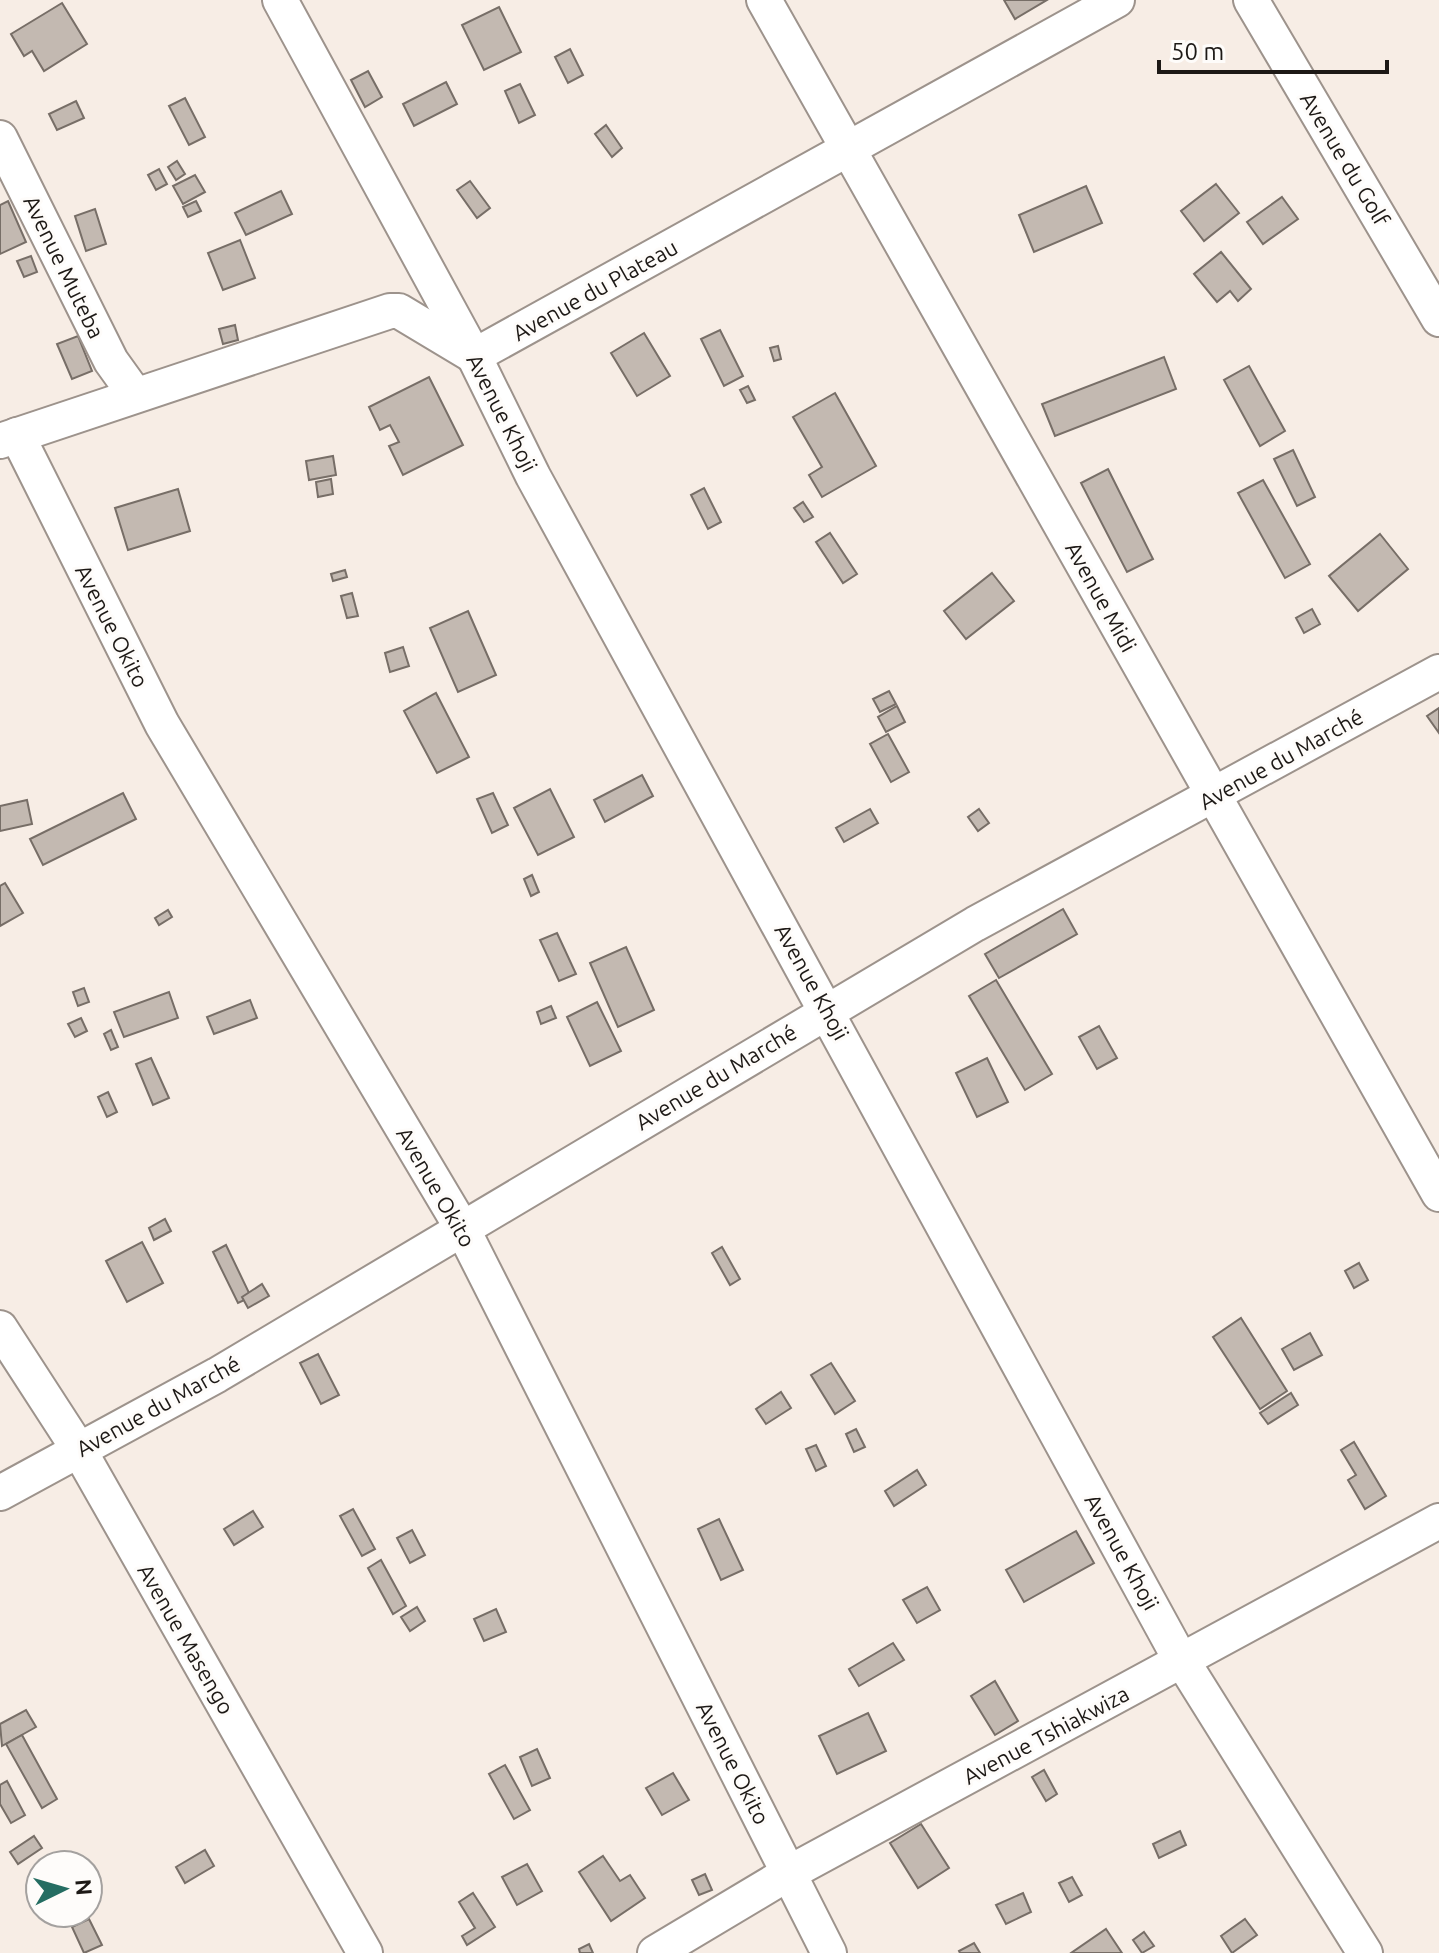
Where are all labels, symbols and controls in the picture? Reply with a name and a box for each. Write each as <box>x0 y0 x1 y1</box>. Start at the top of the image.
scale bar <box>1159 24 1387 74</box>
text: 50 m <box>1171 38 1224 65</box>
street label: Avenue du Golf <box>1296 87 1395 231</box>
street label: Avenue Muteba <box>19 191 110 342</box>
street label: Avenue du Plateau <box>508 234 682 345</box>
street label: Avenue Khoji <box>462 350 543 476</box>
street label: Avenue Midi <box>1061 537 1142 656</box>
street label: Avenue Okito <box>71 560 154 691</box>
street label: Avenue du Marché <box>1195 703 1367 814</box>
street label: Avenue Khoji <box>770 919 855 1044</box>
street label: Avenue du Marché <box>631 1019 801 1134</box>
street label: Avenue Okito <box>392 1122 481 1251</box>
street label: Avenue du Marché <box>72 1350 244 1461</box>
street label: Avenue Khoji <box>1080 1489 1165 1614</box>
street label: Avenue Masengo <box>133 1559 240 1718</box>
street label: Avenue Tshiakwiza <box>959 1680 1133 1789</box>
street label: Avenue Okito <box>692 1697 775 1828</box>
north arrow <box>24 1849 104 1929</box>
text: N <box>71 1878 98 1896</box>

